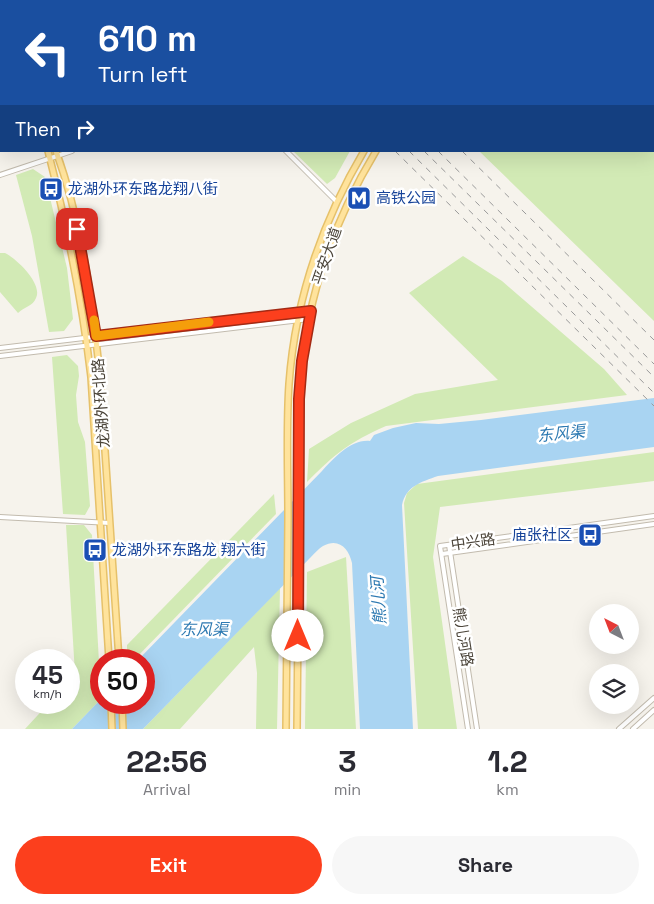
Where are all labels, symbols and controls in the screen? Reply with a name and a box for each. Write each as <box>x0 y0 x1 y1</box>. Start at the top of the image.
text: 610 m <box>98 17 197 61</box>
icon: left <box>15 20 80 85</box>
text: Turn left <box>98 60 188 88</box>
icon: right <box>71 115 99 143</box>
text: Then <box>15 117 61 142</box>
bus stop icon: 龙湖外环东路龙翔八街 <box>38 176 64 202</box>
place label: 龙湖外环东路龙翔八街 <box>68 179 218 198</box>
metro station icon: 高铁公园 <box>346 185 372 211</box>
place label: 高铁公园 <box>376 188 436 207</box>
pin <box>56 208 98 250</box>
icon: arrive <box>63 215 91 243</box>
street label: 平安大道 <box>308 224 345 287</box>
street label: 龙湖外环北路 <box>88 357 113 449</box>
water label: 东风渠 <box>536 420 588 446</box>
bus stop icon: 庙张社区 <box>577 522 603 548</box>
place label: 庙张社区 <box>512 525 572 544</box>
street label: 中兴路 <box>449 529 497 554</box>
bus stop icon: 龙湖外环东路龙 翔六街 <box>82 537 108 563</box>
place label: 龙湖外环东路龙 翔六街 <box>112 540 266 559</box>
water label: 熊儿河 <box>366 573 391 626</box>
north arrow <box>589 604 639 654</box>
map controls <box>589 604 639 714</box>
street label: 熊儿河路 <box>449 606 478 668</box>
position arrow <box>271 609 323 661</box>
water label: 东风渠 <box>180 619 230 640</box>
speed limit sign: 50 <box>90 649 155 714</box>
text: 45 <box>32 659 63 691</box>
button: layers <box>589 664 639 714</box>
text: km/h <box>33 686 62 702</box>
text: 22:56 <box>126 742 207 781</box>
text: 3 <box>338 742 357 781</box>
text: 1.2 <box>487 742 528 781</box>
text: Arrival <box>143 779 191 800</box>
text: min <box>334 779 361 800</box>
text: km <box>496 779 519 800</box>
button: Exit <box>15 836 322 894</box>
button: Share <box>332 836 639 894</box>

